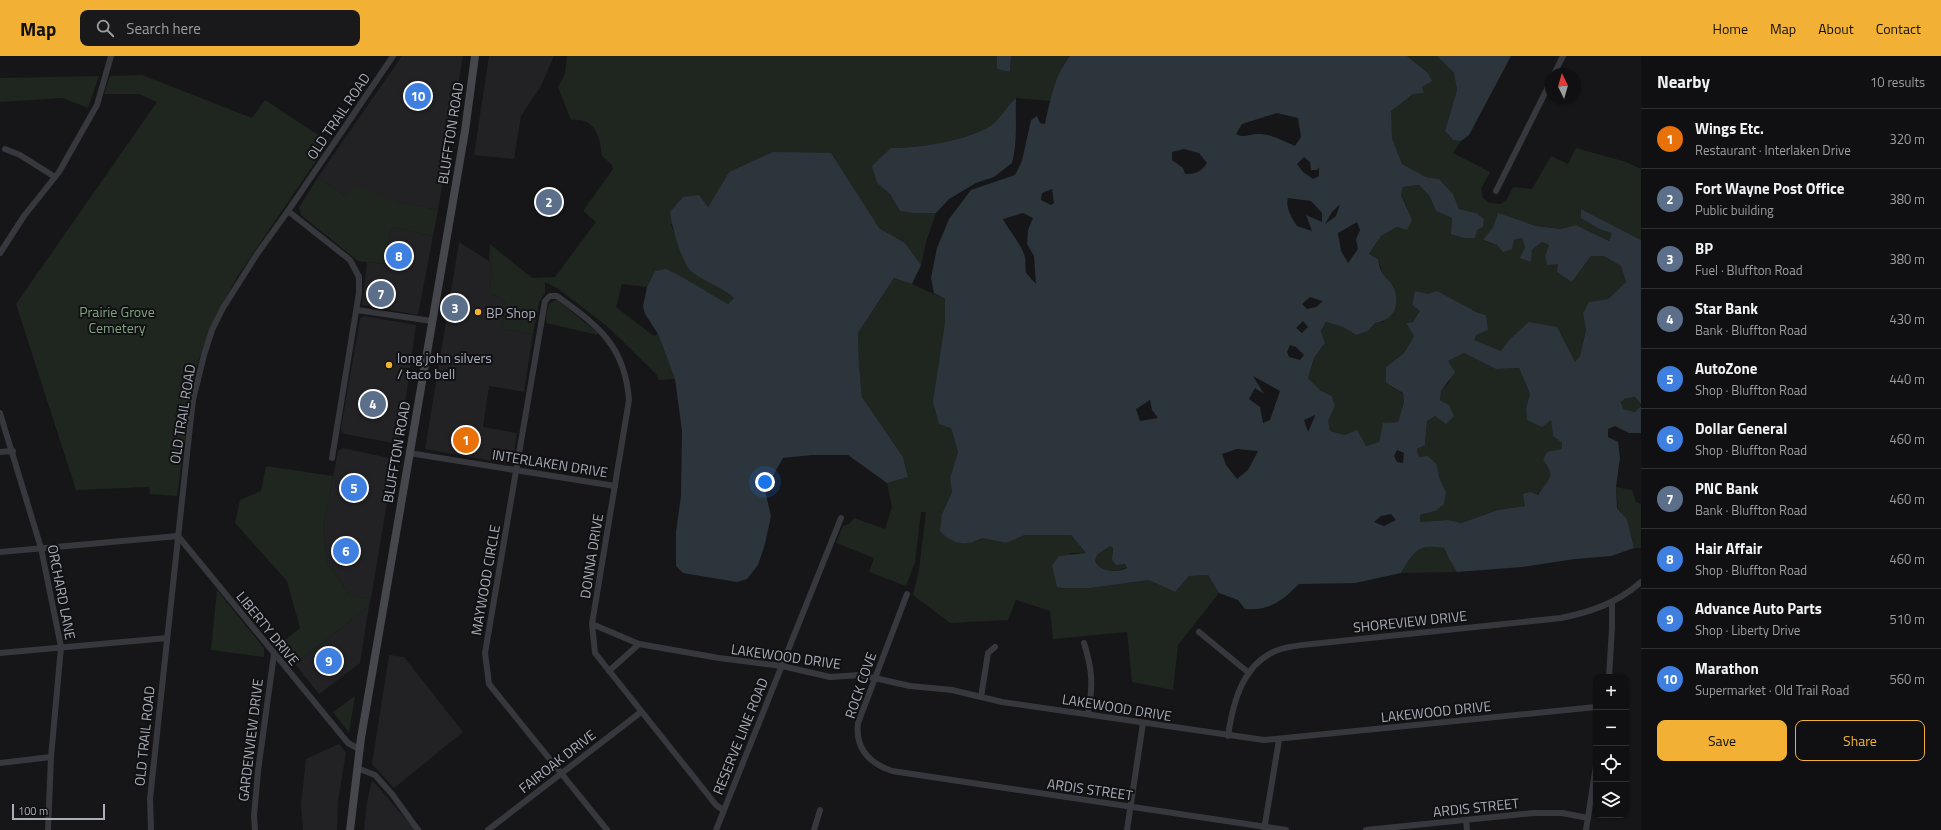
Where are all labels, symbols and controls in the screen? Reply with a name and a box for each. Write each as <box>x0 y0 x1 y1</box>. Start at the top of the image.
search box <box>80 10 360 46</box>
text: Map <box>20 14 56 43</box>
icon: search <box>94 17 116 39</box>
text: Search here <box>126 17 201 40</box>
text: Home <box>1713 18 1748 39</box>
text: Map <box>1770 18 1796 39</box>
text: About <box>1818 18 1854 39</box>
text: Contact <box>1876 18 1921 39</box>
street label: OLD TRAIL ROAD <box>301 68 375 164</box>
north arrow <box>1545 68 1581 104</box>
text: Nearby <box>1657 69 1710 95</box>
text: 10 results <box>1870 72 1925 92</box>
pin: 10 <box>405 81 431 111</box>
street label: BLUFFTON ROAD <box>432 81 468 185</box>
text: Wings Etc. <box>1695 117 1764 140</box>
text: 1 <box>1666 129 1674 149</box>
text: 320 m <box>1889 129 1925 149</box>
text: Restaurant · Interlaken Drive <box>1695 140 1851 160</box>
text: Fort Wayne Post Office <box>1695 177 1844 200</box>
pin: 2 <box>536 187 562 217</box>
text: 2 <box>1666 189 1674 209</box>
text: 380 m <box>1889 189 1925 209</box>
text: Public building <box>1695 200 1774 220</box>
text: BP <box>1695 237 1713 260</box>
pin: 8 <box>386 241 412 271</box>
text: 3 <box>1666 249 1674 269</box>
text: 380 m <box>1889 249 1925 269</box>
text: Fuel · Bluffton Road <box>1695 260 1803 280</box>
pin: 7 <box>368 279 394 309</box>
pin: 3 <box>442 293 468 323</box>
text: Star Bank <box>1695 297 1758 320</box>
park label: Prairie Grove Cemetery <box>79 301 155 338</box>
place label: BP Shop <box>486 302 536 323</box>
marker: BP Shop <box>473 307 483 317</box>
text: 4 <box>1666 309 1674 329</box>
text: 430 m <box>1889 309 1925 329</box>
text: Bank · Bluffton Road <box>1695 320 1807 340</box>
place label: long john silvers / taco bell <box>397 347 492 384</box>
text: AutoZone <box>1695 357 1757 380</box>
marker: long john silvers / taco bell <box>384 360 394 370</box>
street label: OLD TRAIL ROAD <box>164 363 200 465</box>
text: 5 <box>1666 369 1674 389</box>
text: 440 m <box>1889 369 1925 389</box>
text: Shop · Bluffton Road <box>1695 380 1807 400</box>
pin: 4 <box>360 389 386 419</box>
street label: BLUFFTON ROAD <box>377 400 415 504</box>
text: Dollar General <box>1695 417 1787 440</box>
pin: 1 <box>453 425 479 455</box>
text: 6 <box>1666 429 1674 449</box>
text: 460 m <box>1889 429 1925 449</box>
text: Shop · Bluffton Road <box>1695 440 1807 460</box>
street label: INTERLAKEN DRIVE <box>491 443 610 483</box>
your location <box>755 472 775 492</box>
pin: 5 <box>341 473 367 503</box>
text: PNC Bank <box>1695 477 1759 500</box>
text: 7 <box>1666 489 1674 509</box>
text: 460 m <box>1889 489 1925 509</box>
text: Bank · Bluffton Road <box>1695 500 1807 520</box>
street label: DONNA DRIVE <box>574 512 608 600</box>
street label: MAYWOOD CIRCLE <box>465 523 505 637</box>
pin: 6 <box>333 536 359 566</box>
text: Hair Affair <box>1695 537 1762 560</box>
street label: ORCHARD LANE <box>43 543 82 642</box>
text: 8 <box>1666 549 1674 569</box>
text: 460 m <box>1889 549 1925 569</box>
text: Shop · Bluffton Road <box>1695 560 1807 580</box>
street label: LIBERTY DRIVE <box>232 586 305 670</box>
text: Advance Auto Parts <box>1695 597 1822 620</box>
street label: SHOREVIEW DRIVE <box>1352 605 1468 637</box>
text: 9 <box>1666 609 1674 629</box>
text: 510 m <box>1889 609 1925 629</box>
text: Shop · Liberty Drive <box>1695 620 1800 640</box>
street label: LAKEWOOD DRIVE <box>730 638 843 674</box>
pin: 9 <box>316 646 342 676</box>
street label: ROCK COVE <box>839 649 881 721</box>
text: Marathon <box>1695 657 1759 680</box>
text: 10 <box>1663 669 1677 689</box>
text: 560 m <box>1889 669 1925 689</box>
street label: RESERVE LINE ROAD <box>707 674 773 798</box>
map controls <box>1593 674 1629 818</box>
button: + <box>1593 674 1629 710</box>
street label: GARDENVIEW DRIVE <box>232 677 268 803</box>
text: Supermarket · Old Trail Road <box>1695 680 1849 700</box>
street label: OLD TRAIL ROAD <box>128 685 160 787</box>
street label: LAKEWOOD DRIVE <box>1061 688 1174 726</box>
street label: LAKEWOOD DRIVE <box>1380 695 1492 727</box>
button: − <box>1593 710 1629 746</box>
button: Save <box>1657 720 1787 761</box>
button: Share <box>1795 720 1925 761</box>
street label: FAIROAK DRIVE <box>514 724 600 798</box>
button: locate <box>1593 746 1629 782</box>
street label: ARDIS STREET <box>1046 773 1135 806</box>
button: layers <box>1593 782 1629 818</box>
street label: ARDIS STREET <box>1432 792 1521 822</box>
scale bar <box>12 802 105 821</box>
text: 100 m <box>18 803 48 819</box>

